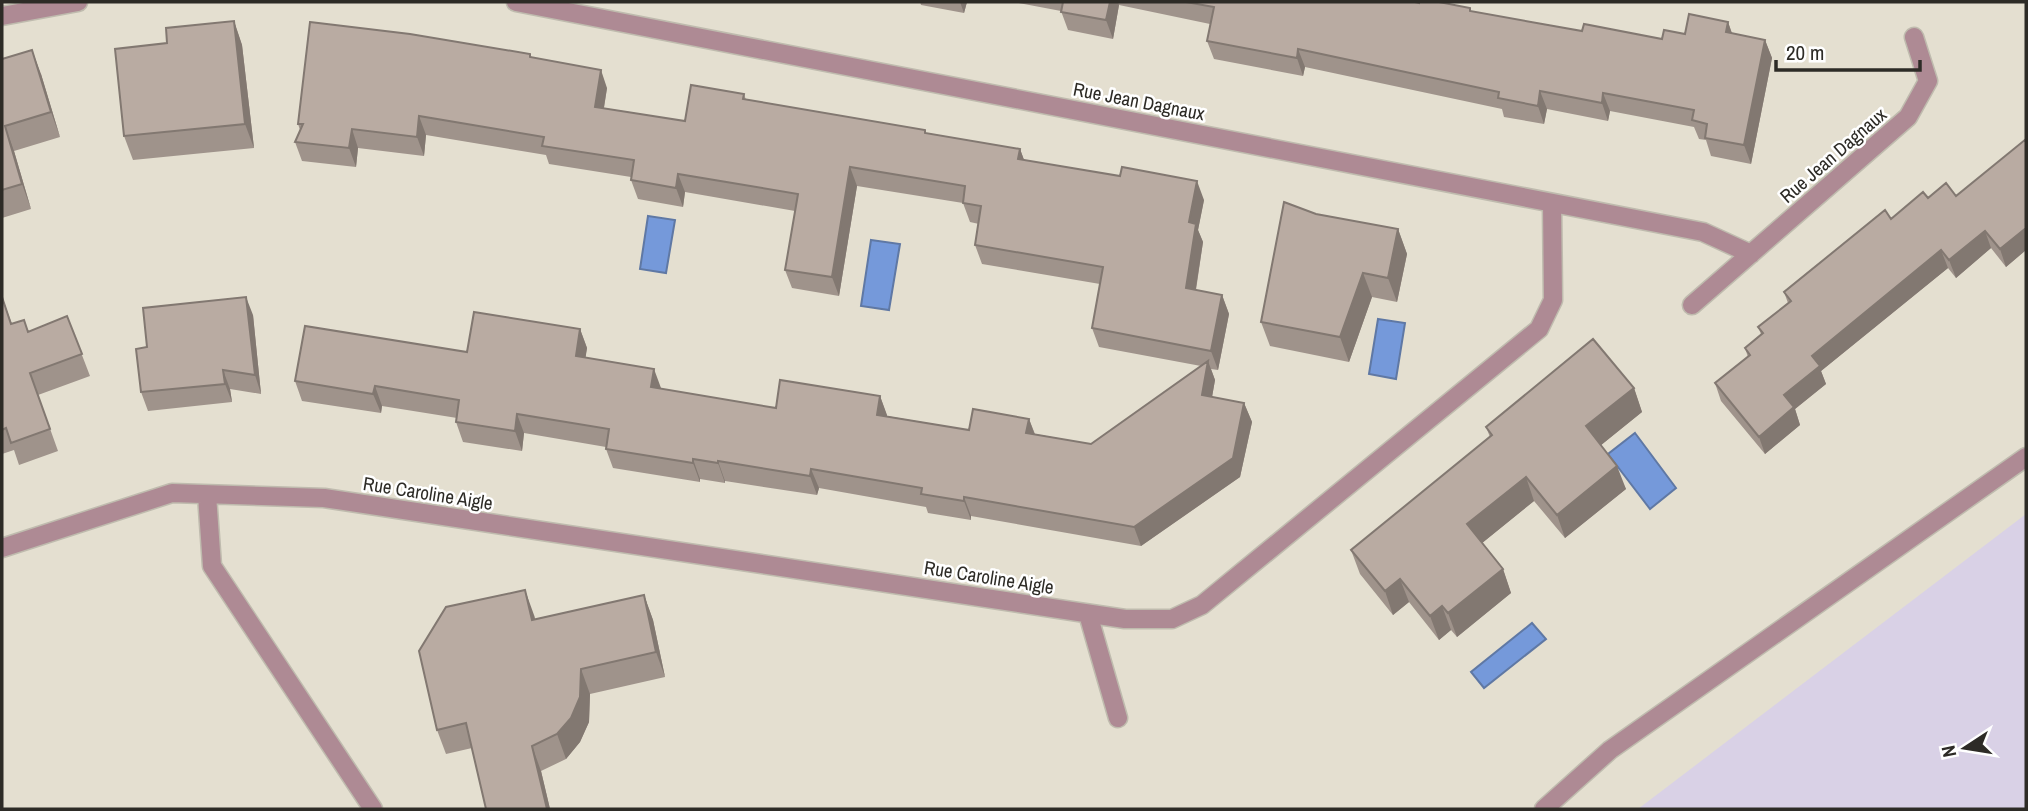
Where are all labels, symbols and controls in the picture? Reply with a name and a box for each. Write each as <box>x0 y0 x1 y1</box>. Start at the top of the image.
scale bar <box>1776 28 1920 72</box>
text: 20 m <box>1786 38 1824 67</box>
street label: Rue Jean Dagnaux <box>1071 76 1207 127</box>
street label: Rue Jean Dagnaux <box>1774 101 1892 209</box>
street label: Rue Caroline Aigle <box>361 470 495 516</box>
street label: Rue Caroline Aigle <box>922 554 1056 600</box>
north arrow <box>1930 713 2000 783</box>
text: N <box>1934 743 1962 760</box>

